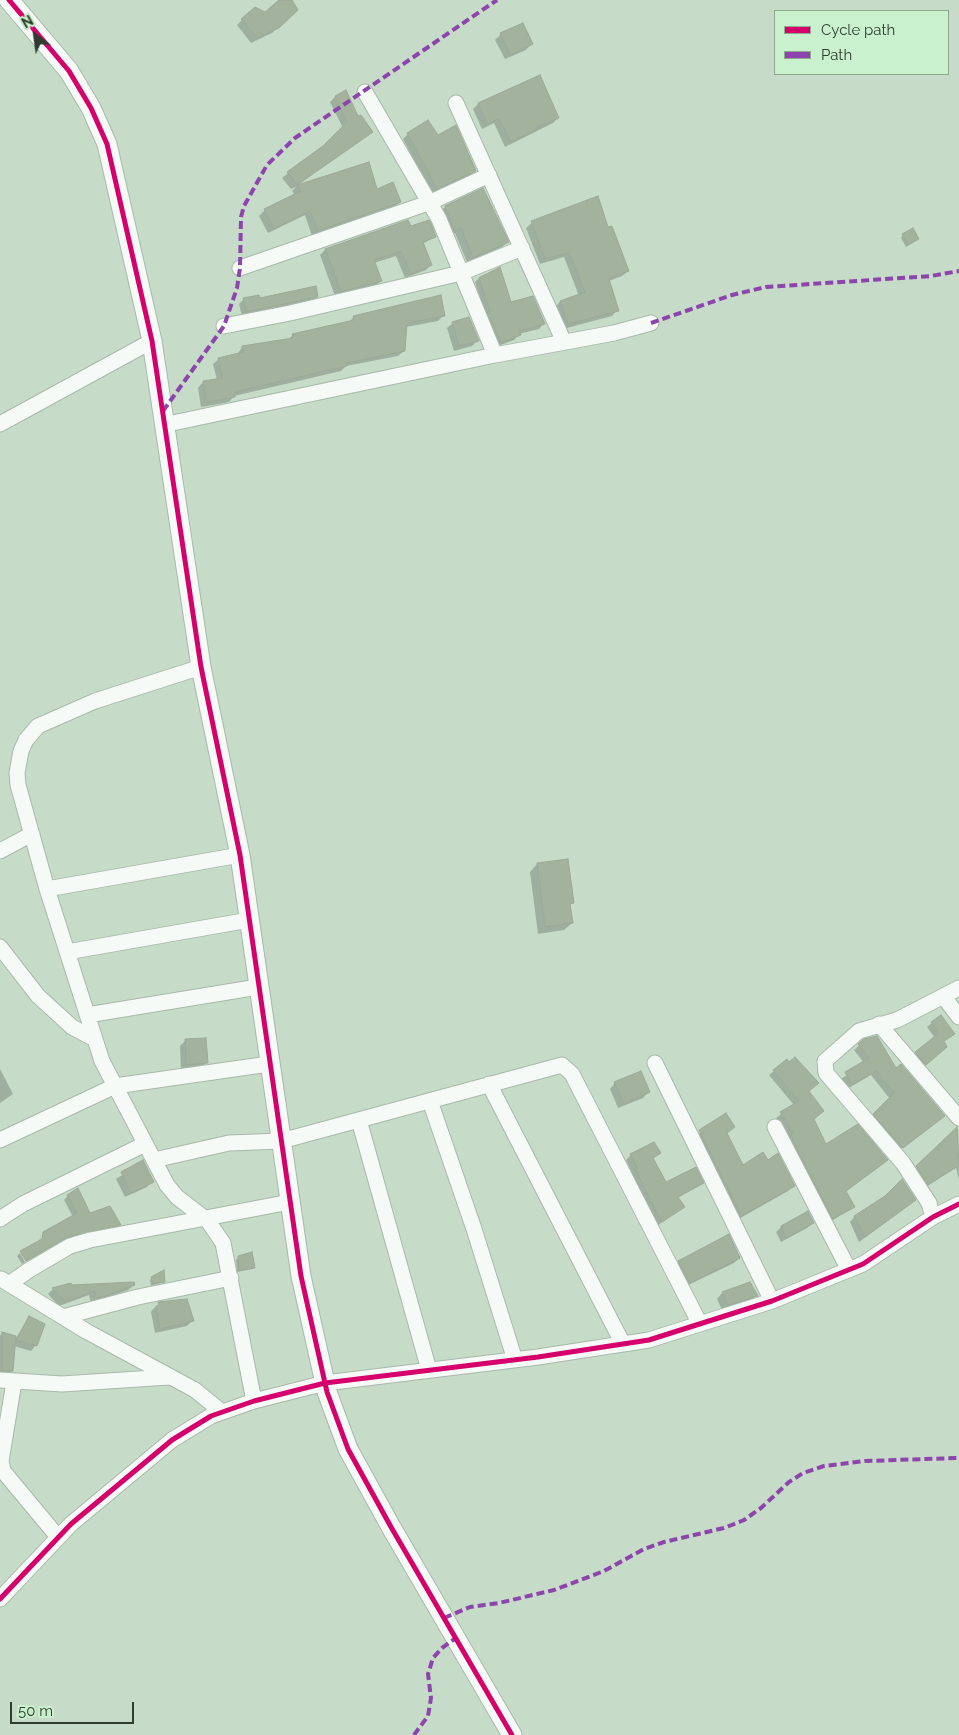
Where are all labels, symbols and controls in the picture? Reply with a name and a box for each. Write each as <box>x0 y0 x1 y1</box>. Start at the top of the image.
north arrow <box>10 10 60 60</box>
legend <box>774 10 949 75</box>
text: N <box>19 12 36 32</box>
text: Cycle path <box>821 21 895 39</box>
text: Path <box>821 46 852 64</box>
scale bar <box>12 1692 136 1724</box>
text: 50 m <box>18 1702 53 1720</box>

